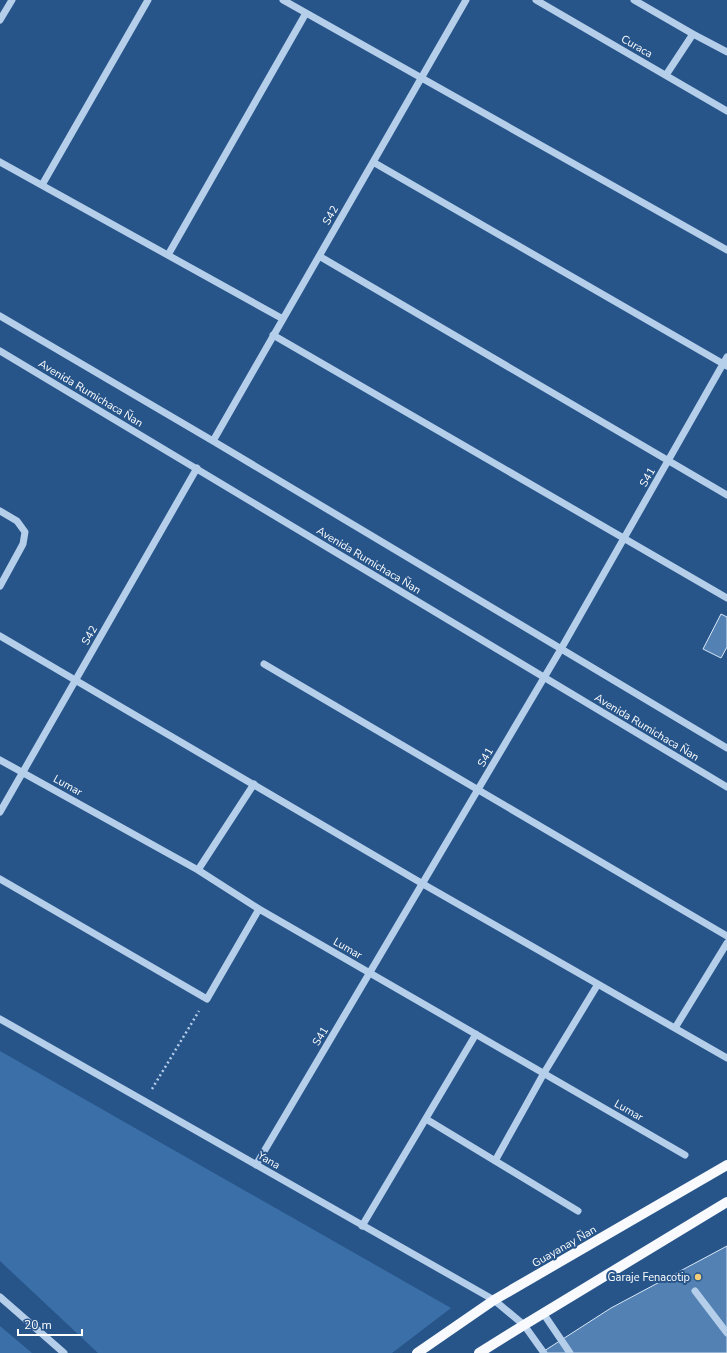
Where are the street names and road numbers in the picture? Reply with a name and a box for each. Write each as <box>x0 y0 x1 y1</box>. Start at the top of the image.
street label: Curaca <box>618 31 655 62</box>
street label: S42 <box>319 203 342 228</box>
street label: Avenida Rumichaca Ñan <box>36 356 146 431</box>
street label: S41 <box>636 465 659 490</box>
street label: Avenida Rumichaca Ñan <box>314 523 424 598</box>
street label: S42 <box>78 623 101 648</box>
street label: Avenida Rumichaca Ñan <box>592 690 702 765</box>
street label: S41 <box>474 745 497 770</box>
street label: Lumar <box>50 771 85 800</box>
street label: Lumar <box>330 934 365 963</box>
street label: S41 <box>309 1024 332 1049</box>
street label: Lumar <box>611 1096 646 1125</box>
street label: Yana <box>254 1148 283 1173</box>
street label: Guayanay Ñan <box>529 1222 599 1271</box>

